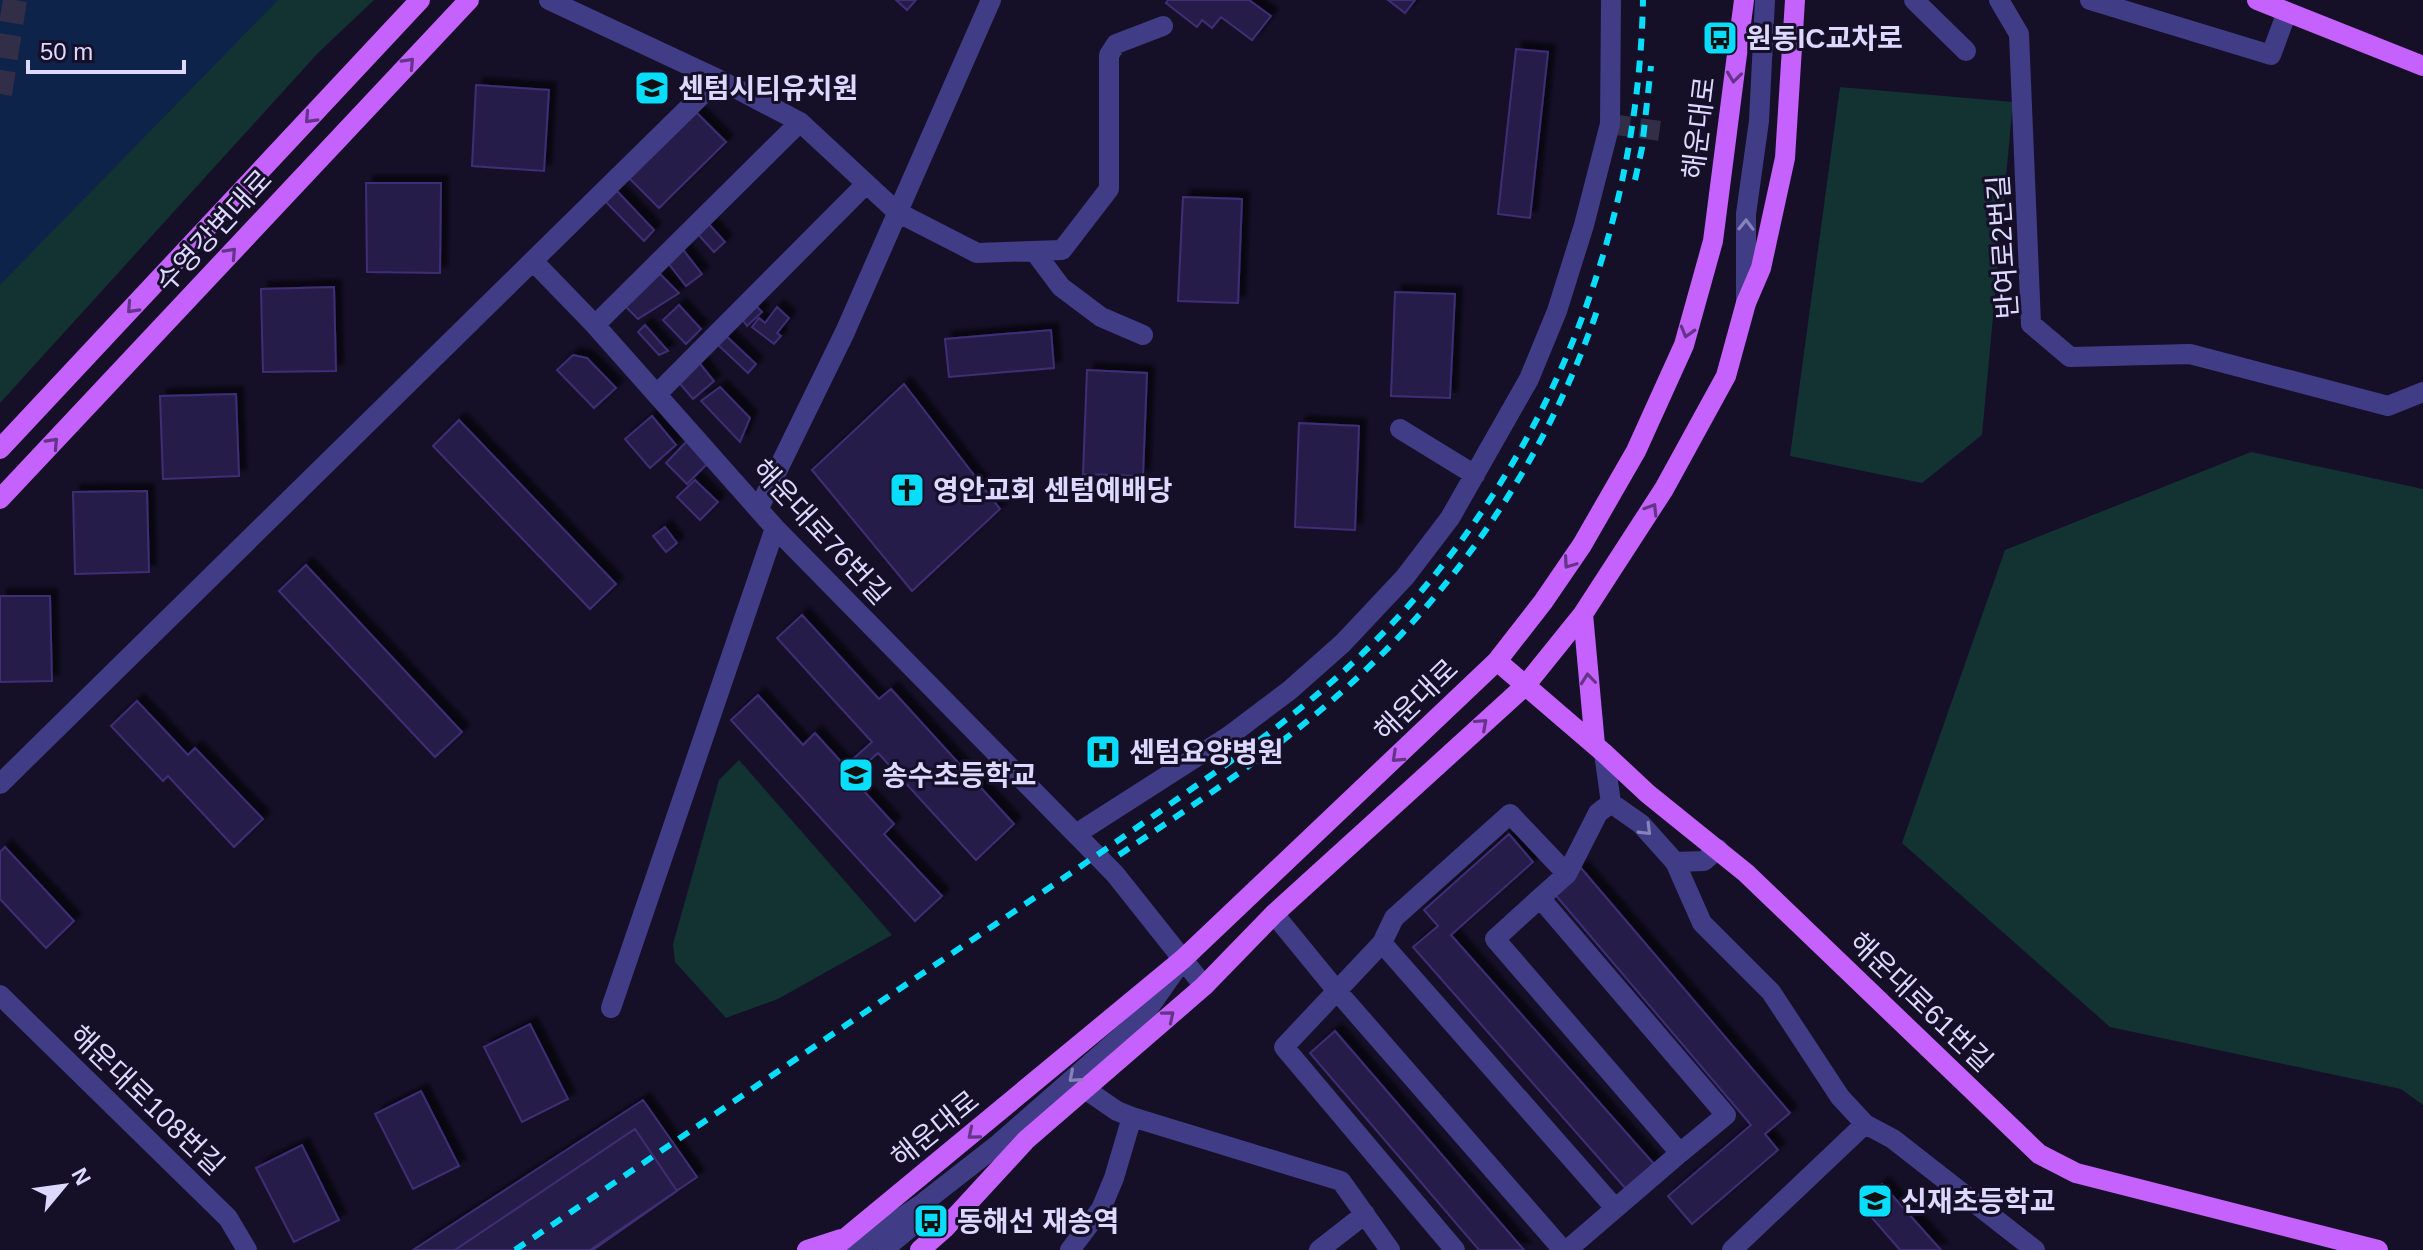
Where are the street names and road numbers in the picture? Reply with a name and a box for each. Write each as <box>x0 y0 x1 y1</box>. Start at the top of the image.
street label: 해운대로 <box>1677 75 1721 181</box>
street label: 수영강변대로 <box>150 164 278 298</box>
street label: 반여로2번길 <box>1983 174 2023 320</box>
street label: 해운대로76번길 <box>746 454 896 610</box>
street label: 해운대로 <box>1368 653 1464 747</box>
street label: 해운대로61번길 <box>1843 926 1999 1078</box>
street label: 해운대로108번길 <box>64 1019 230 1181</box>
street label: 해운대로 <box>885 1085 985 1173</box>

